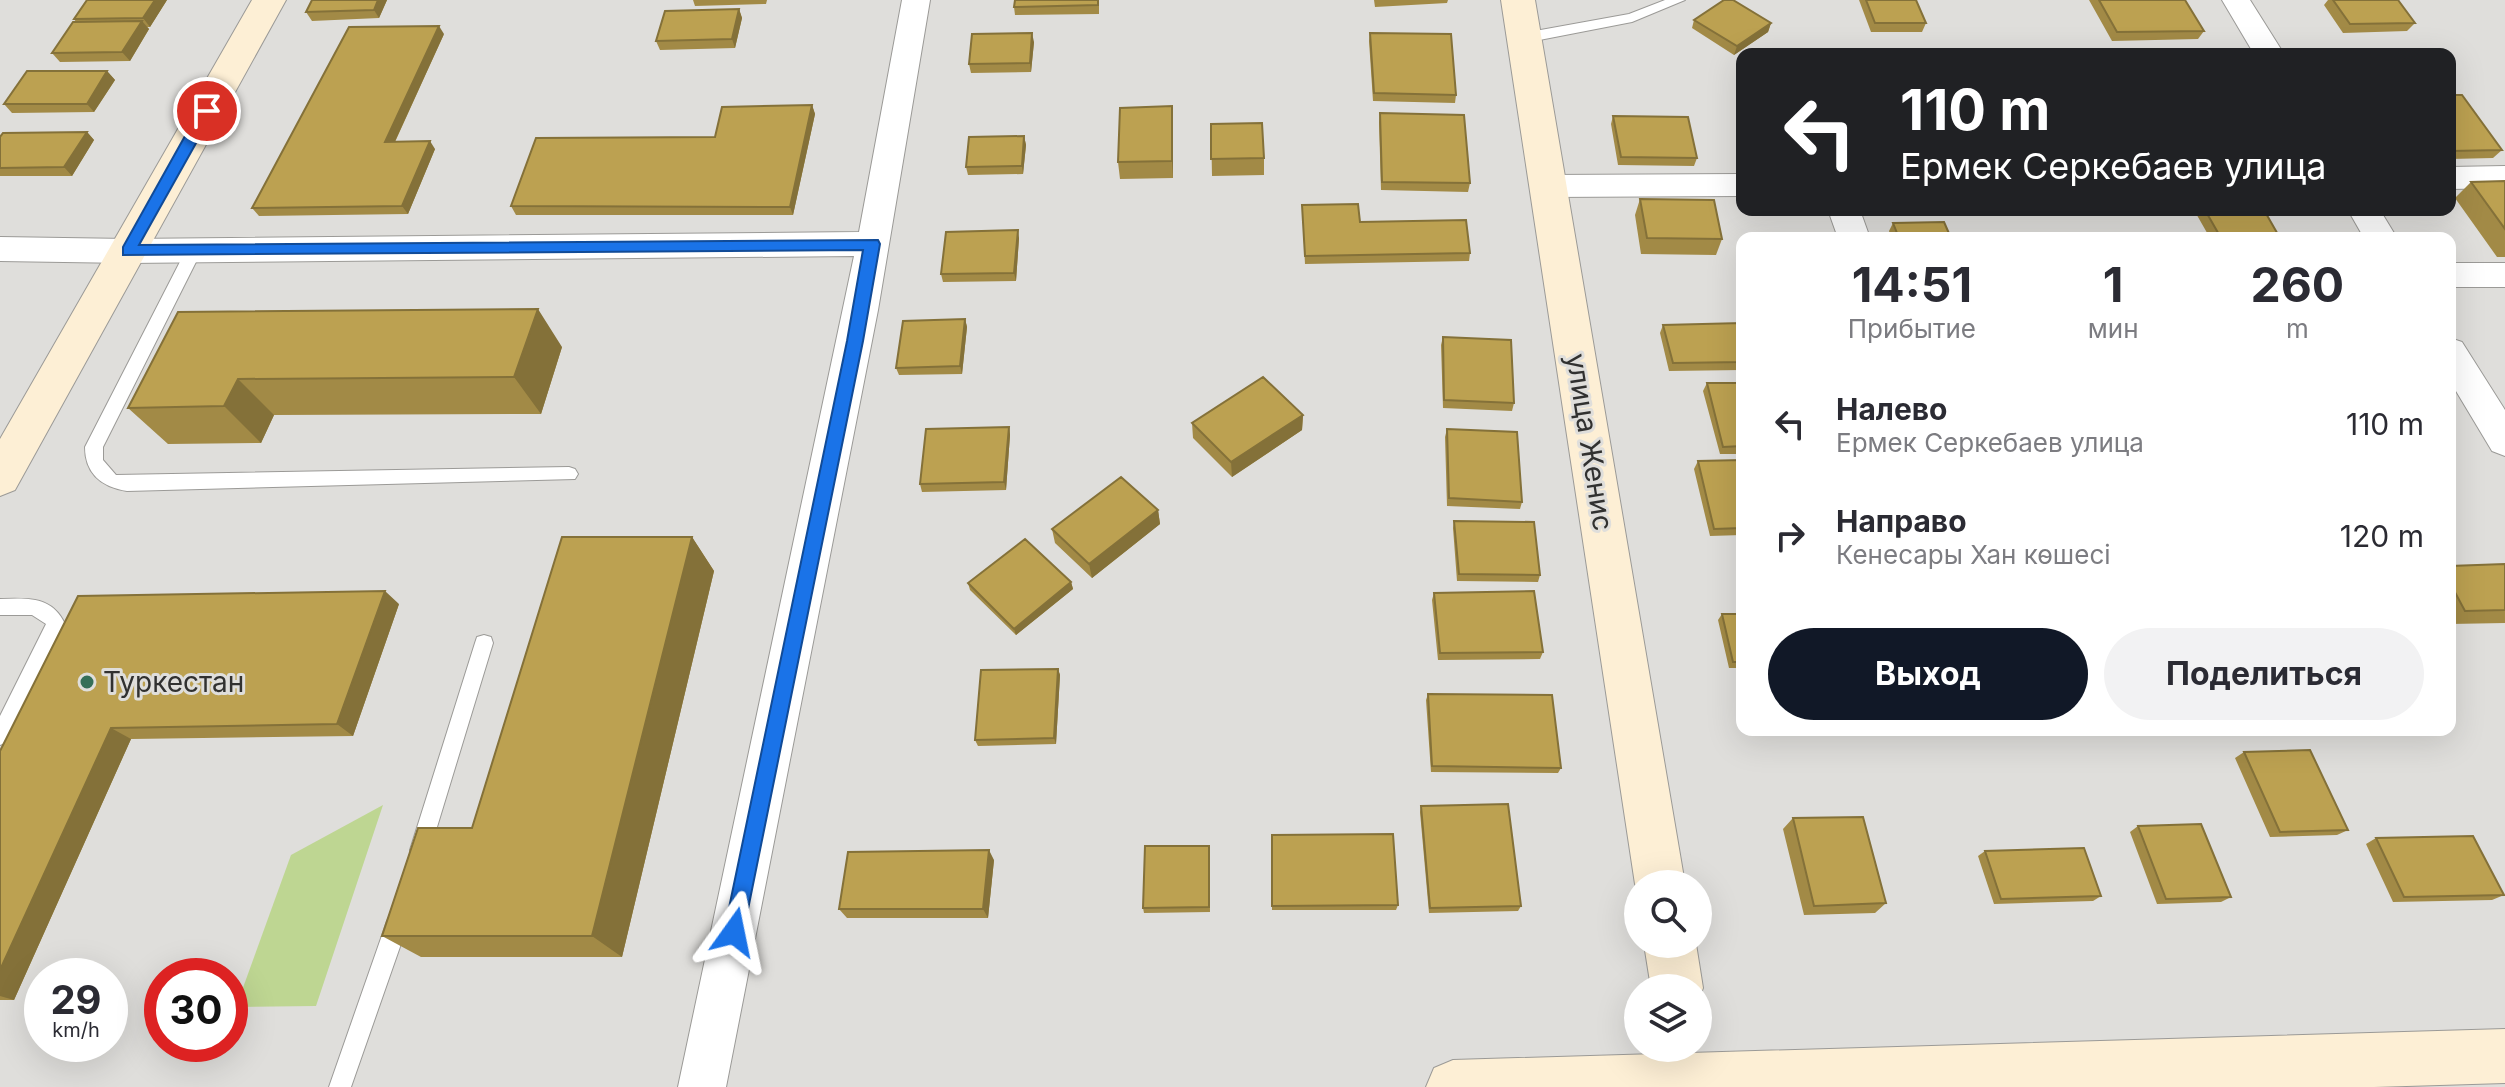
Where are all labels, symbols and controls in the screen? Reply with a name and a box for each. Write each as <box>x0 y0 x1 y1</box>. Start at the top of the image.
text: 110 m <box>1900 76 2050 144</box>
pin <box>173 77 241 145</box>
icon: left <box>1768 80 1872 184</box>
icon: arrive <box>185 89 229 133</box>
text: Ермек Серкебаев улица <box>1900 144 2326 188</box>
text: 14:51 <box>1852 255 1972 314</box>
text: 1 <box>2103 255 2124 314</box>
text: 260 <box>2250 255 2344 314</box>
text: Прибытие <box>1848 313 1976 344</box>
text: мин <box>2088 313 2139 344</box>
text: m <box>2286 313 2309 344</box>
street label: улица Женис <box>1559 351 1621 533</box>
text: Налево <box>1836 391 1948 427</box>
icon: left <box>1768 402 1812 446</box>
text: 110 m <box>2346 406 2424 442</box>
text: Ермек Серкебаев улица <box>1836 427 2144 458</box>
text: Направо <box>1836 503 1967 539</box>
icon: right <box>1768 514 1812 558</box>
text: 120 m <box>2340 518 2424 554</box>
text: Кенесары Хан көшесі <box>1836 539 2111 570</box>
button: Выход <box>1768 628 2088 720</box>
button: Поделиться <box>2104 628 2424 720</box>
place label: Туркестан <box>103 665 244 699</box>
marker: Туркестан <box>78 673 96 691</box>
map controls <box>1624 870 1712 1062</box>
button: search <box>1624 870 1712 958</box>
position arrow <box>692 890 776 974</box>
speed limit sign: 30 <box>144 958 248 1062</box>
button: layers <box>1624 974 1712 1062</box>
text: 29 <box>50 975 102 1024</box>
text: km/h <box>52 1018 100 1042</box>

